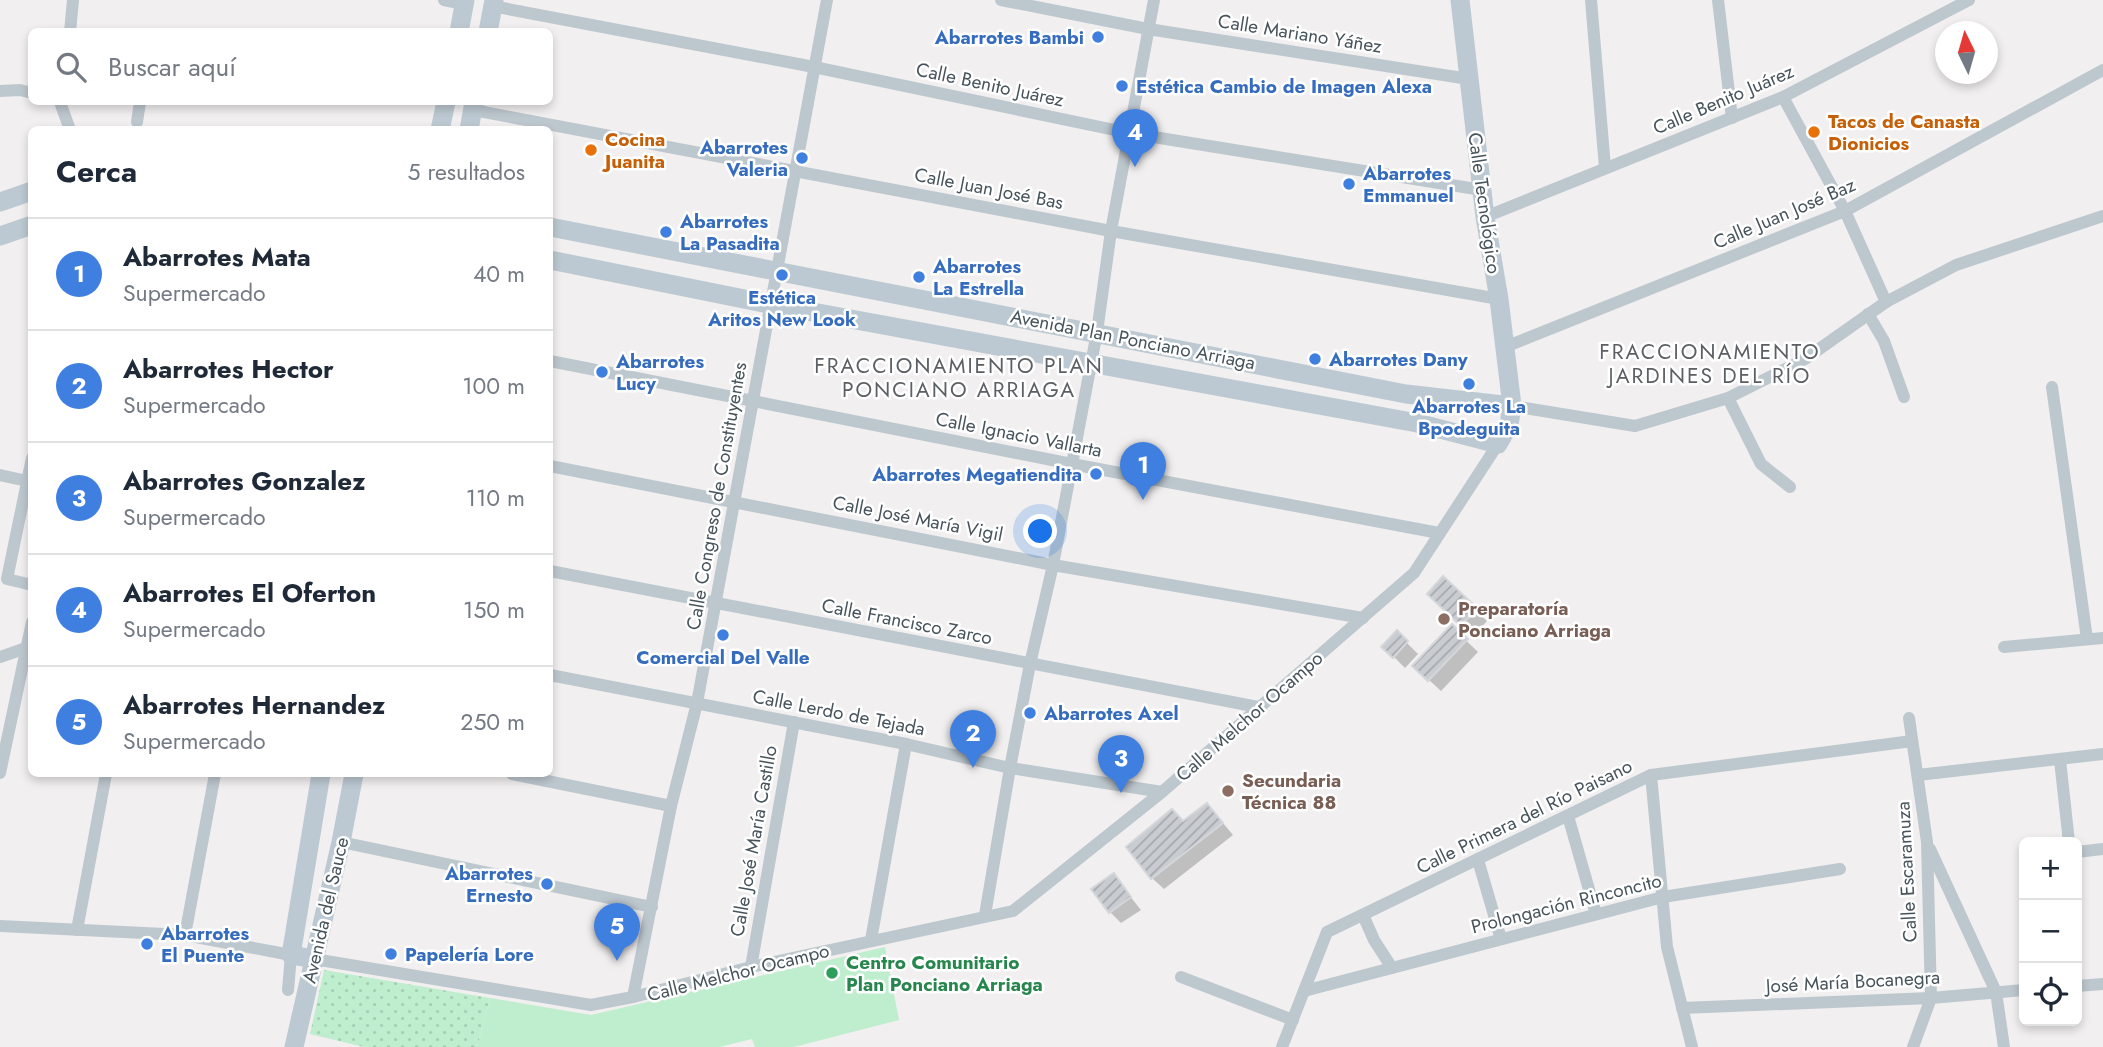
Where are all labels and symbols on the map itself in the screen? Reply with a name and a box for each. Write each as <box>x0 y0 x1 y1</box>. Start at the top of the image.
street label: Calle Mariano Yáñez <box>1216 7 1384 60</box>
north arrow <box>1935 21 1998 84</box>
place label: Abarrotes Bambi <box>934 24 1084 51</box>
marker: Abarrotes Bambi <box>1090 29 1106 45</box>
street label: Calle Benito Juárez <box>913 56 1067 113</box>
street label: Calle Benito Juárez <box>1649 58 1798 141</box>
place label: Estética Cambio de Imagen Alexa <box>1136 73 1432 100</box>
marker: Estética Cambio de Imagen Alexa <box>1114 78 1130 94</box>
place label: Tacos de Canasta Dionicios <box>1828 108 1980 157</box>
pin: 4 <box>1112 109 1158 167</box>
marker: Tacos de Canasta Dionicios <box>1806 124 1822 140</box>
place label: Cocina Juanita <box>601 126 665 175</box>
street label: Calle Tecnológico <box>1461 131 1508 276</box>
place label: Abarrotes Valeria <box>699 134 788 183</box>
marker: Cocina Juanita <box>583 142 599 158</box>
marker: Abarrotes Valeria <box>794 150 810 166</box>
place label: Abarrotes Emmanuel <box>1362 160 1454 209</box>
street label: Calle Juan José Bas <box>912 161 1066 216</box>
street label: Calle Juan José Baz <box>1709 171 1860 256</box>
marker: Abarrotes Emmanuel <box>1341 176 1357 192</box>
place label: Abarrotes La Pasadita <box>679 208 780 257</box>
marker: Abarrotes La Pasadita <box>658 224 674 240</box>
place label: Abarrotes La Estrella <box>932 253 1024 302</box>
marker: Estética Aritos New Look <box>774 267 790 283</box>
marker: Abarrotes La Estrella <box>911 269 927 285</box>
place label: Estética Aritos New Look <box>707 284 856 333</box>
street label: Avenida Plan Ponciano Arriaga <box>1008 303 1258 376</box>
district label: FRACCIONAMIENTO JARDINES DEL RÍO <box>1599 337 1821 391</box>
place label: Abarrotes Dany <box>1328 346 1469 373</box>
place label: Abarrotes Lucy <box>615 348 704 397</box>
district label: FRACCIONAMIENTO PLAN PONCIANO ARRIAGA <box>814 351 1104 405</box>
marker: Abarrotes Dany <box>1307 351 1323 367</box>
street label: Calle Congreso de Constituyentes <box>680 360 753 632</box>
marker: Abarrotes Lucy <box>594 364 610 380</box>
marker: Abarrotes La Bpodeguita <box>1461 376 1477 392</box>
place label: Abarrotes La Bpodeguita <box>1411 393 1526 442</box>
street label: Calle Ignacio Vallarta <box>933 405 1104 464</box>
pin: 1 <box>1120 442 1166 500</box>
place label: Abarrotes Megatiendita <box>871 461 1082 488</box>
marker: Abarrotes Megatiendita <box>1088 466 1104 482</box>
street label: Calle José María Vigil <box>830 489 1005 548</box>
your location <box>1023 514 1057 548</box>
street label: Calle Francisco Zarco <box>819 592 994 651</box>
place label: Preparatoría Ponciano Arriaga <box>1458 595 1611 644</box>
marker: Preparatoría Ponciano Arriaga <box>1436 611 1452 627</box>
marker: Comercial Del Valle <box>715 627 731 643</box>
place label: Comercial Del Valle <box>636 644 810 671</box>
street label: Calle Melchor Ocampo <box>1170 645 1329 788</box>
street label: Calle Lerdo de Tejada <box>750 683 927 742</box>
place label: Abarrotes Axel <box>1043 700 1179 727</box>
marker: Abarrotes Axel <box>1022 705 1038 721</box>
pin: 2 <box>950 710 996 768</box>
pin: 3 <box>1098 735 1144 793</box>
street label: Calle José María Castillo <box>723 743 784 939</box>
street label: Calle Primera del Río Paisano <box>1412 752 1637 881</box>
place label: Secundaria Técnica 88 <box>1242 767 1341 816</box>
marker: Secundaria Técnica 88 <box>1220 783 1236 799</box>
street label: Calle Escaramuza <box>1889 801 1924 943</box>
street label: Avenida del Sauce <box>296 834 355 986</box>
place label: Abarrotes Ernesto <box>444 860 533 909</box>
street label: Prolongación Rinconcito <box>1468 867 1664 940</box>
marker: Abarrotes Ernesto <box>539 876 555 892</box>
pin: 5 <box>594 903 640 961</box>
place label: Abarrotes El Puente <box>160 920 249 969</box>
marker: Abarrotes El Puente <box>139 936 155 952</box>
street label: Calle Melchor Ocampo <box>644 937 832 1008</box>
place label: Papelería Lore <box>405 941 534 968</box>
marker: Papelería Lore <box>383 946 399 962</box>
place label: Centro Comunitario Plan Ponciano Arriaga <box>846 949 1043 998</box>
street label: José María Bocanegra <box>1762 963 1941 1000</box>
marker: Centro Comunitario Plan Ponciano Arriaga <box>824 965 840 981</box>

